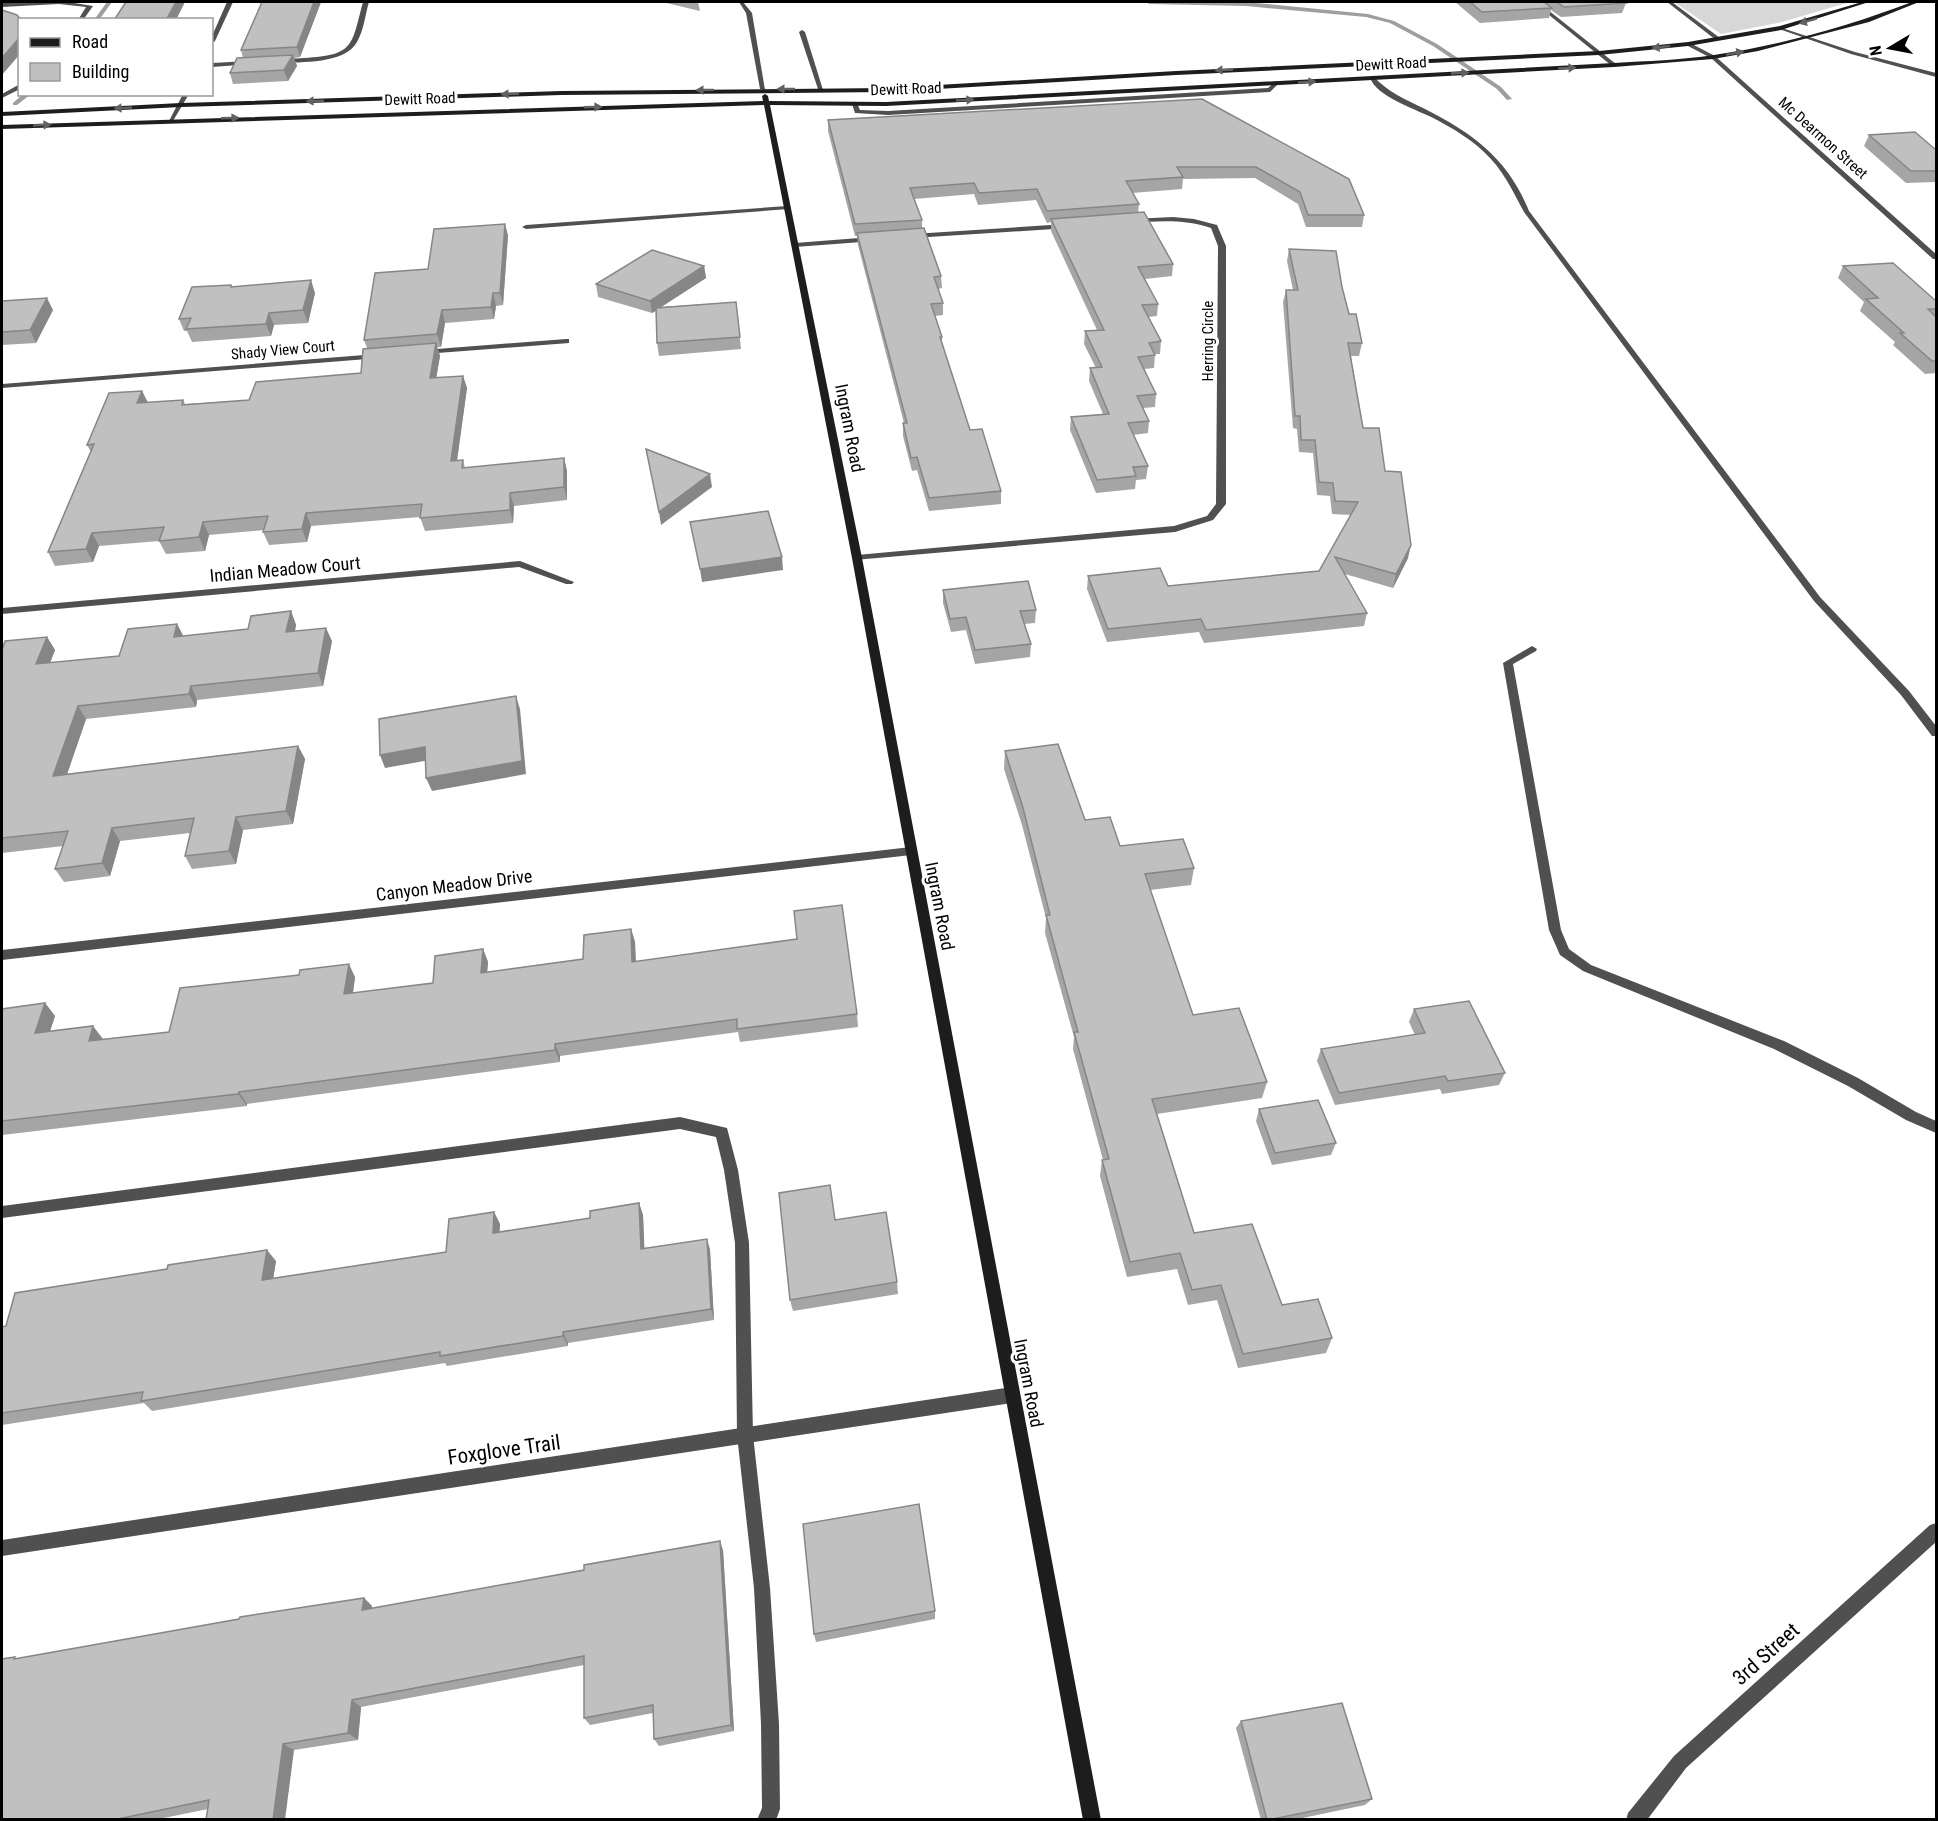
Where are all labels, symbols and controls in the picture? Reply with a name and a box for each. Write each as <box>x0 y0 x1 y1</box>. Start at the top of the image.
one-way arrow <box>1799 17 1817 26</box>
legend <box>18 18 213 96</box>
north arrow <box>1860 18 1920 78</box>
text: Road <box>72 31 108 52</box>
one-way arrow <box>1652 42 1671 52</box>
text: N <box>1866 44 1886 57</box>
one-way arrow <box>1726 48 1745 57</box>
street label: Dewitt Road <box>1355 53 1427 75</box>
text: Building <box>72 61 129 82</box>
one-way arrow <box>1558 63 1577 72</box>
one-way arrow <box>1215 66 1234 75</box>
one-way arrow <box>1450 69 1469 78</box>
one-way arrow <box>1297 77 1316 86</box>
street label: Dewitt Road <box>870 79 942 99</box>
one-way arrow <box>777 84 796 94</box>
one-way arrow <box>695 85 714 95</box>
street label: Dewitt Road <box>384 89 456 109</box>
one-way arrow <box>500 90 519 99</box>
street label: Mc Dearmon Street <box>1775 93 1871 183</box>
one-way arrow <box>956 95 975 104</box>
one-way arrow <box>305 96 324 105</box>
one-way arrow <box>583 102 602 112</box>
one-way arrow <box>113 103 132 112</box>
one-way arrow <box>220 113 239 123</box>
one-way arrow <box>32 120 51 129</box>
street label: Herring Circle <box>1199 301 1217 381</box>
street label: Shady View Court <box>230 336 336 364</box>
street label: Ingram Road <box>831 382 869 474</box>
street label: Indian Meadow Court <box>209 552 361 586</box>
street label: Ingram Road <box>921 860 959 952</box>
street label: Canyon Meadow Drive <box>375 865 533 905</box>
street label: Ingram Road <box>1010 1337 1048 1429</box>
street label: Foxglove Trail <box>446 1430 562 1470</box>
street label: 3rd Street <box>1728 1618 1804 1690</box>

